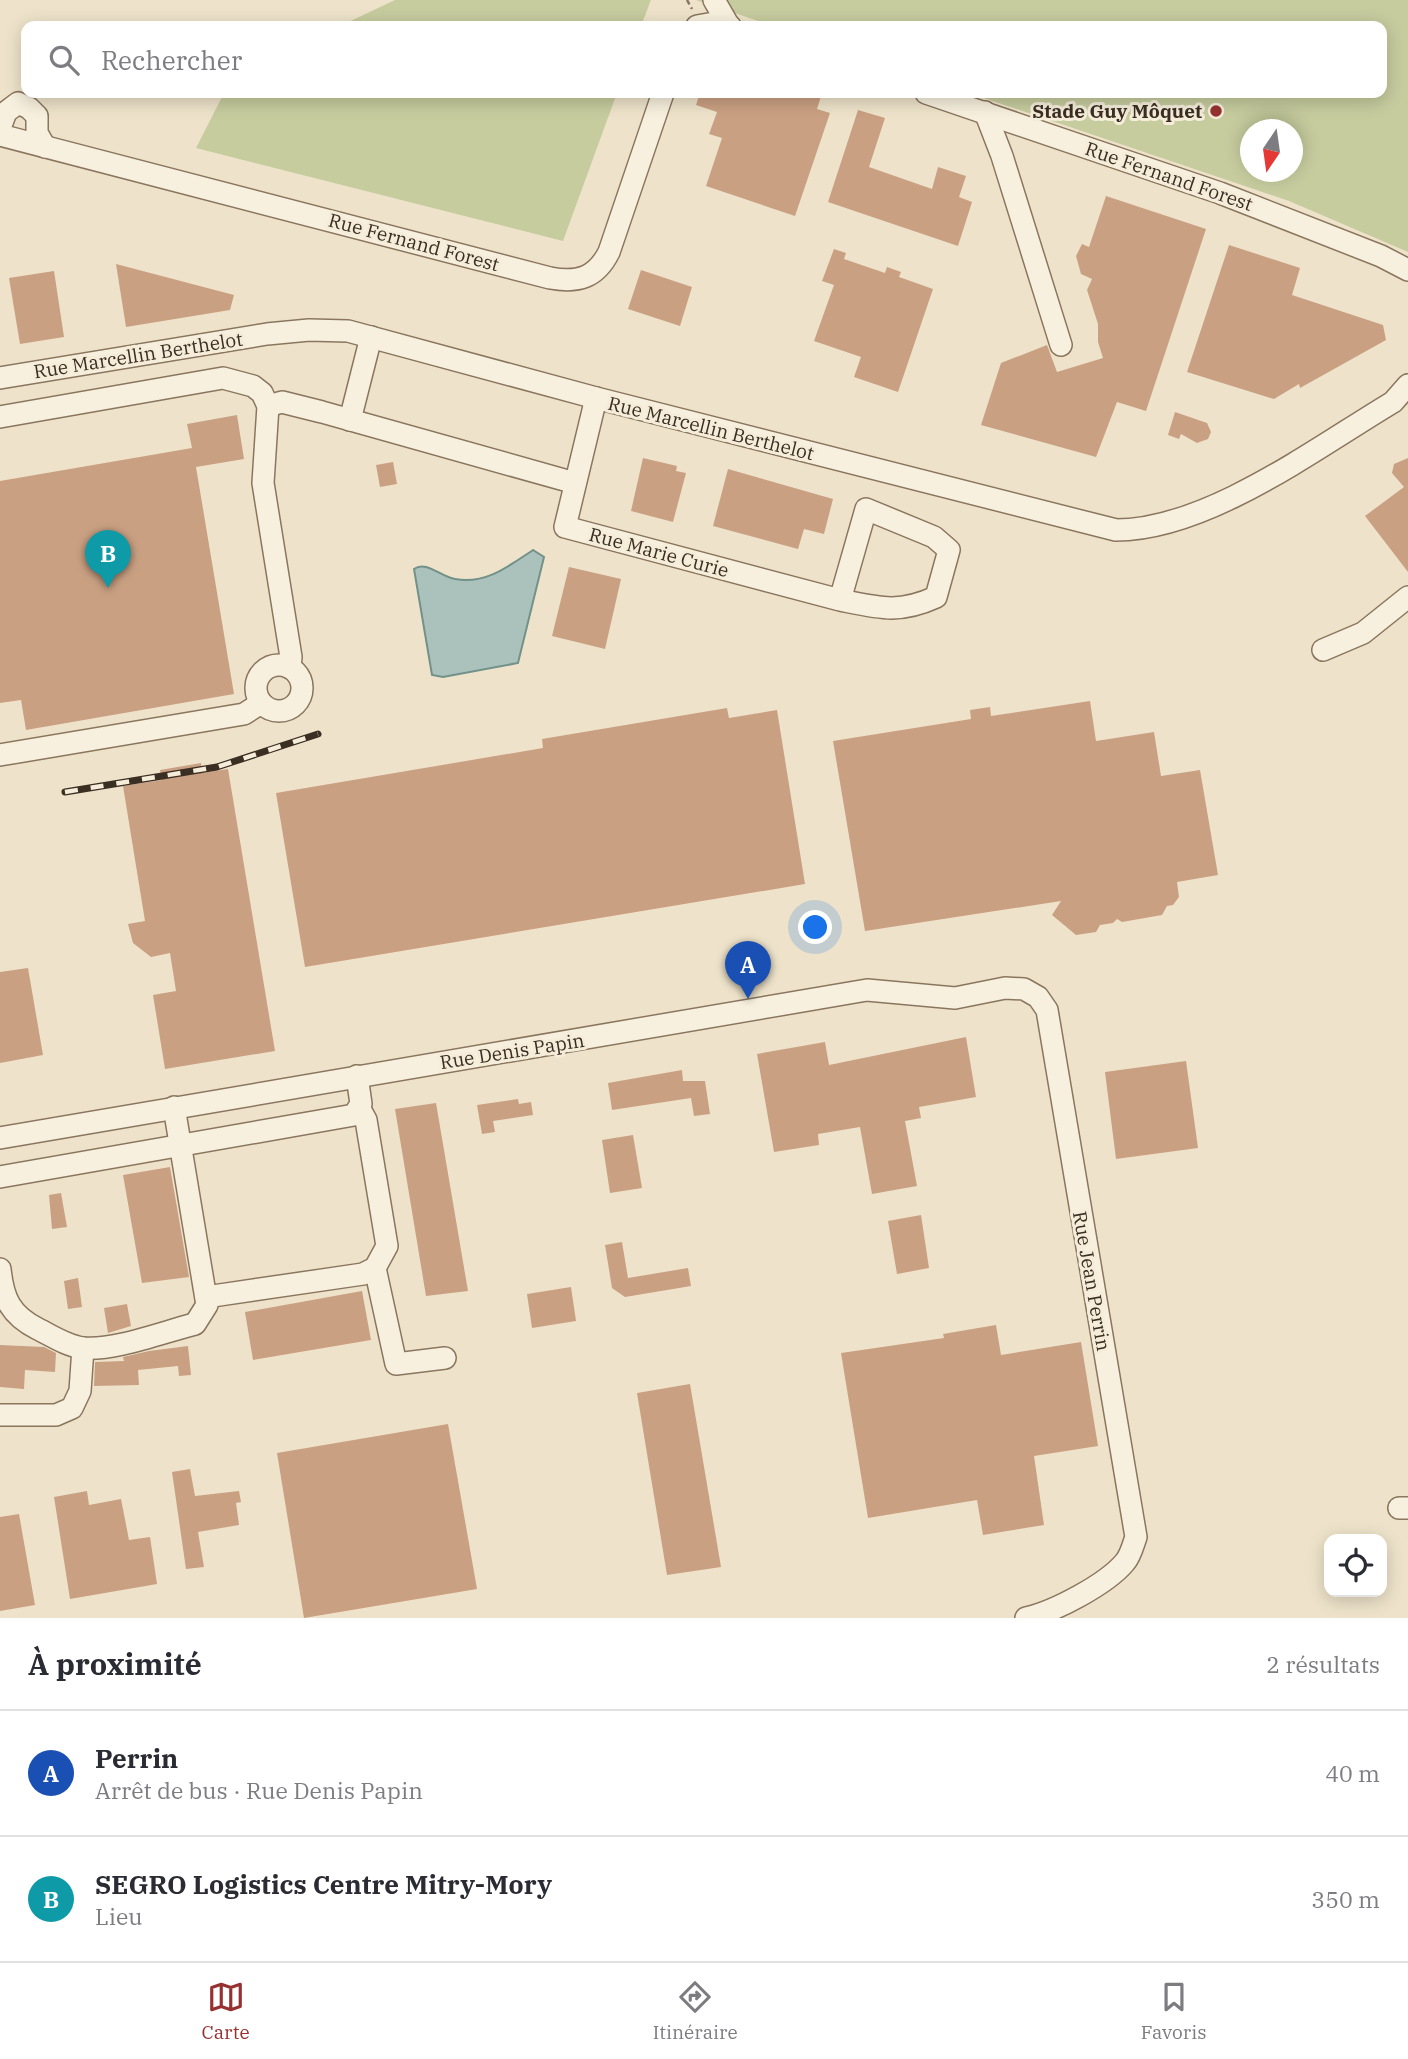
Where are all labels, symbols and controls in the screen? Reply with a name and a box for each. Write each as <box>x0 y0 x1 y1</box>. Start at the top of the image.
search box <box>21 21 1387 98</box>
icon: search <box>45 41 83 79</box>
text: Rechercher <box>101 43 242 77</box>
place label: Stade Guy Môquet <box>1032 99 1202 123</box>
marker: Stade Guy Môquet <box>1208 103 1224 119</box>
north arrow <box>1240 119 1303 182</box>
street label: Rue Fernand Forest <box>1082 136 1256 216</box>
street label: Rue Fernand Forest <box>326 208 502 276</box>
street label: Rue Marcellin Berthelot <box>32 327 245 383</box>
street label: Rue Marcellin Berthelot <box>605 391 817 465</box>
street label: Rue Marie Curie <box>587 522 731 582</box>
pin: B <box>85 530 131 588</box>
your location <box>798 910 832 944</box>
pin: A <box>725 941 771 999</box>
street label: Rue Denis Papin <box>438 1028 586 1074</box>
street label: Rue Jean Perrin <box>1068 1209 1116 1353</box>
map controls <box>1324 1534 1387 1597</box>
button: locate <box>1324 1534 1387 1597</box>
text: À proximité <box>28 1644 202 1683</box>
text: 2 résultats <box>1266 1649 1380 1679</box>
text: Perrin <box>95 1741 178 1775</box>
text: A <box>43 1758 59 1788</box>
text: 40 m <box>1325 1758 1380 1788</box>
text: Arrêt de bus · Rue Denis Papin <box>95 1775 423 1805</box>
text: SEGRO Logistics Centre Mitry-Mory <box>95 1867 552 1901</box>
text: B <box>43 1884 59 1914</box>
text: 350 m <box>1311 1884 1380 1914</box>
text: Lieu <box>95 1901 142 1931</box>
tab: Carte <box>202 1978 250 2044</box>
tab: Itinéraire <box>653 1978 738 2044</box>
tab: Favoris <box>1141 1978 1206 2044</box>

